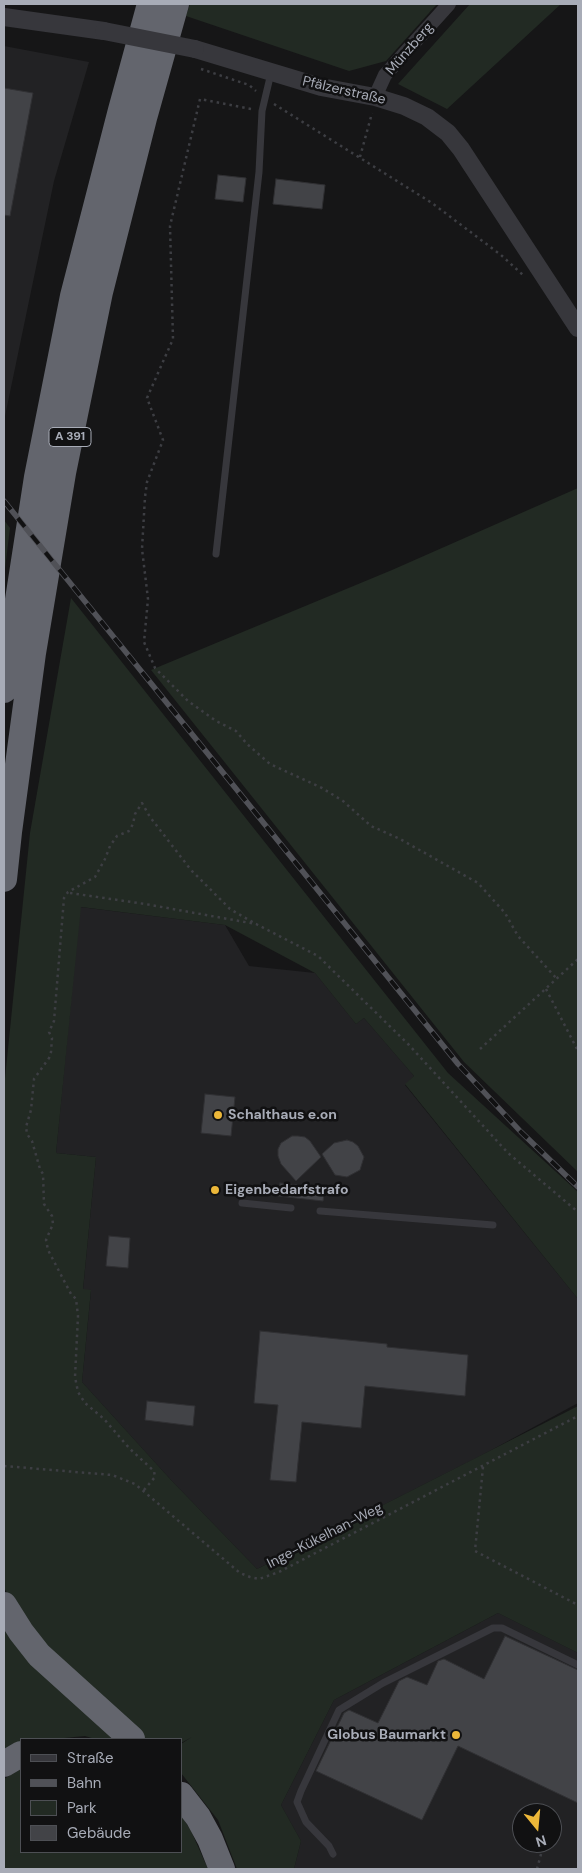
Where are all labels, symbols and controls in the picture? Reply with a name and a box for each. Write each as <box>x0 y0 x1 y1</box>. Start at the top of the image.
street label: Münzberg <box>383 19 437 79</box>
street label: Pfälzerstraße <box>301 73 387 109</box>
road number: A 391 <box>49 428 91 447</box>
place label: Schalthaus e.on <box>228 1107 337 1123</box>
marker: Schalthaus e.on <box>212 1109 224 1121</box>
place label: Eigenbedarfstrafo <box>225 1182 348 1198</box>
marker: Eigenbedarfstrafo <box>209 1184 221 1196</box>
street label: Inge-Kükelhan-Weg <box>264 1500 386 1572</box>
place label: Globus Baumarkt <box>327 1727 446 1743</box>
marker: Globus Baumarkt <box>450 1729 462 1741</box>
legend <box>20 1738 182 1853</box>
text: Straße <box>67 1748 114 1768</box>
text: Bahn <box>67 1773 101 1793</box>
text: Park <box>67 1798 97 1818</box>
north arrow <box>512 1803 562 1853</box>
text: Gebäude <box>67 1823 131 1843</box>
text: N <box>534 1831 549 1851</box>

